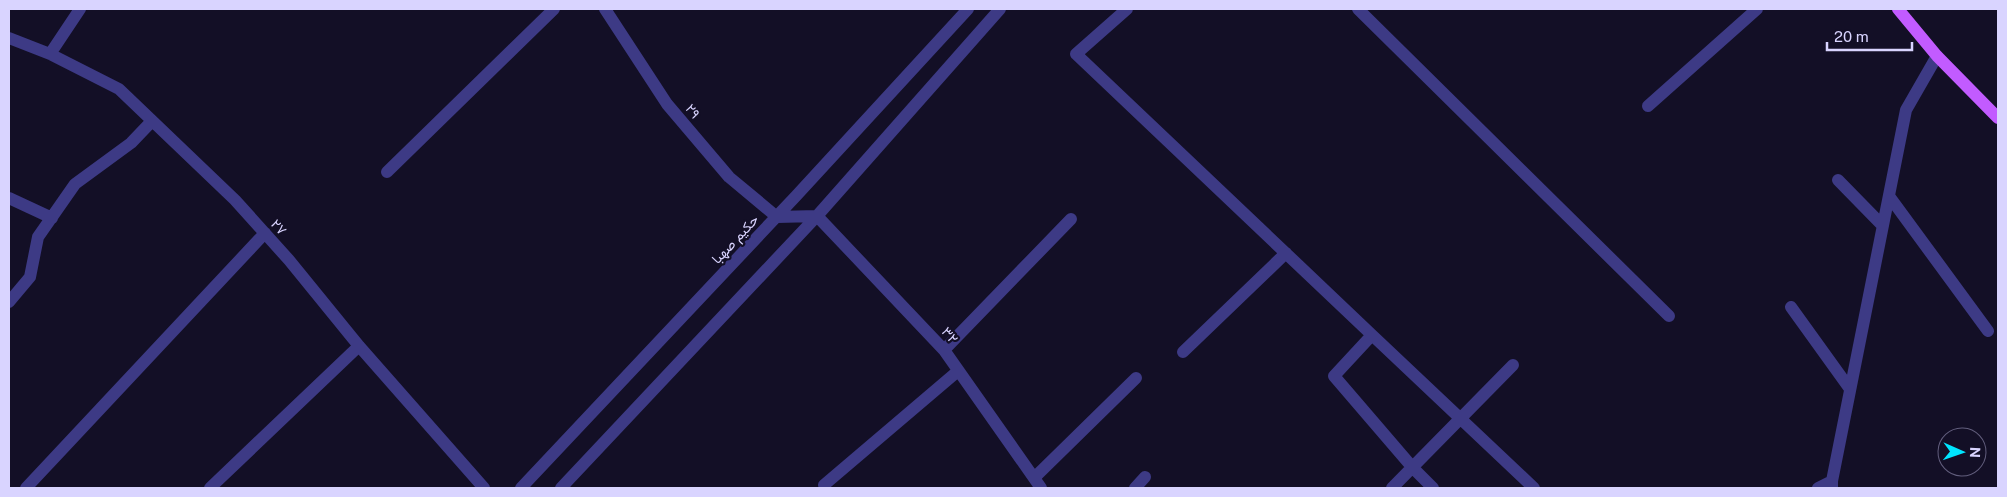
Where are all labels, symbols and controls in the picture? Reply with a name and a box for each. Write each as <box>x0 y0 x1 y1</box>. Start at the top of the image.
scale bar <box>1827 20 1912 52</box>
text: 20 m <box>1834 28 1869 45</box>
street label: ۲۹ <box>682 100 704 122</box>
street label: حکیم صهبا <box>708 211 762 267</box>
street label: ۲۷ <box>268 216 290 238</box>
street label: ۳۲ <box>939 324 961 346</box>
north arrow <box>1937 427 1987 477</box>
text: N <box>1967 447 1983 458</box>

